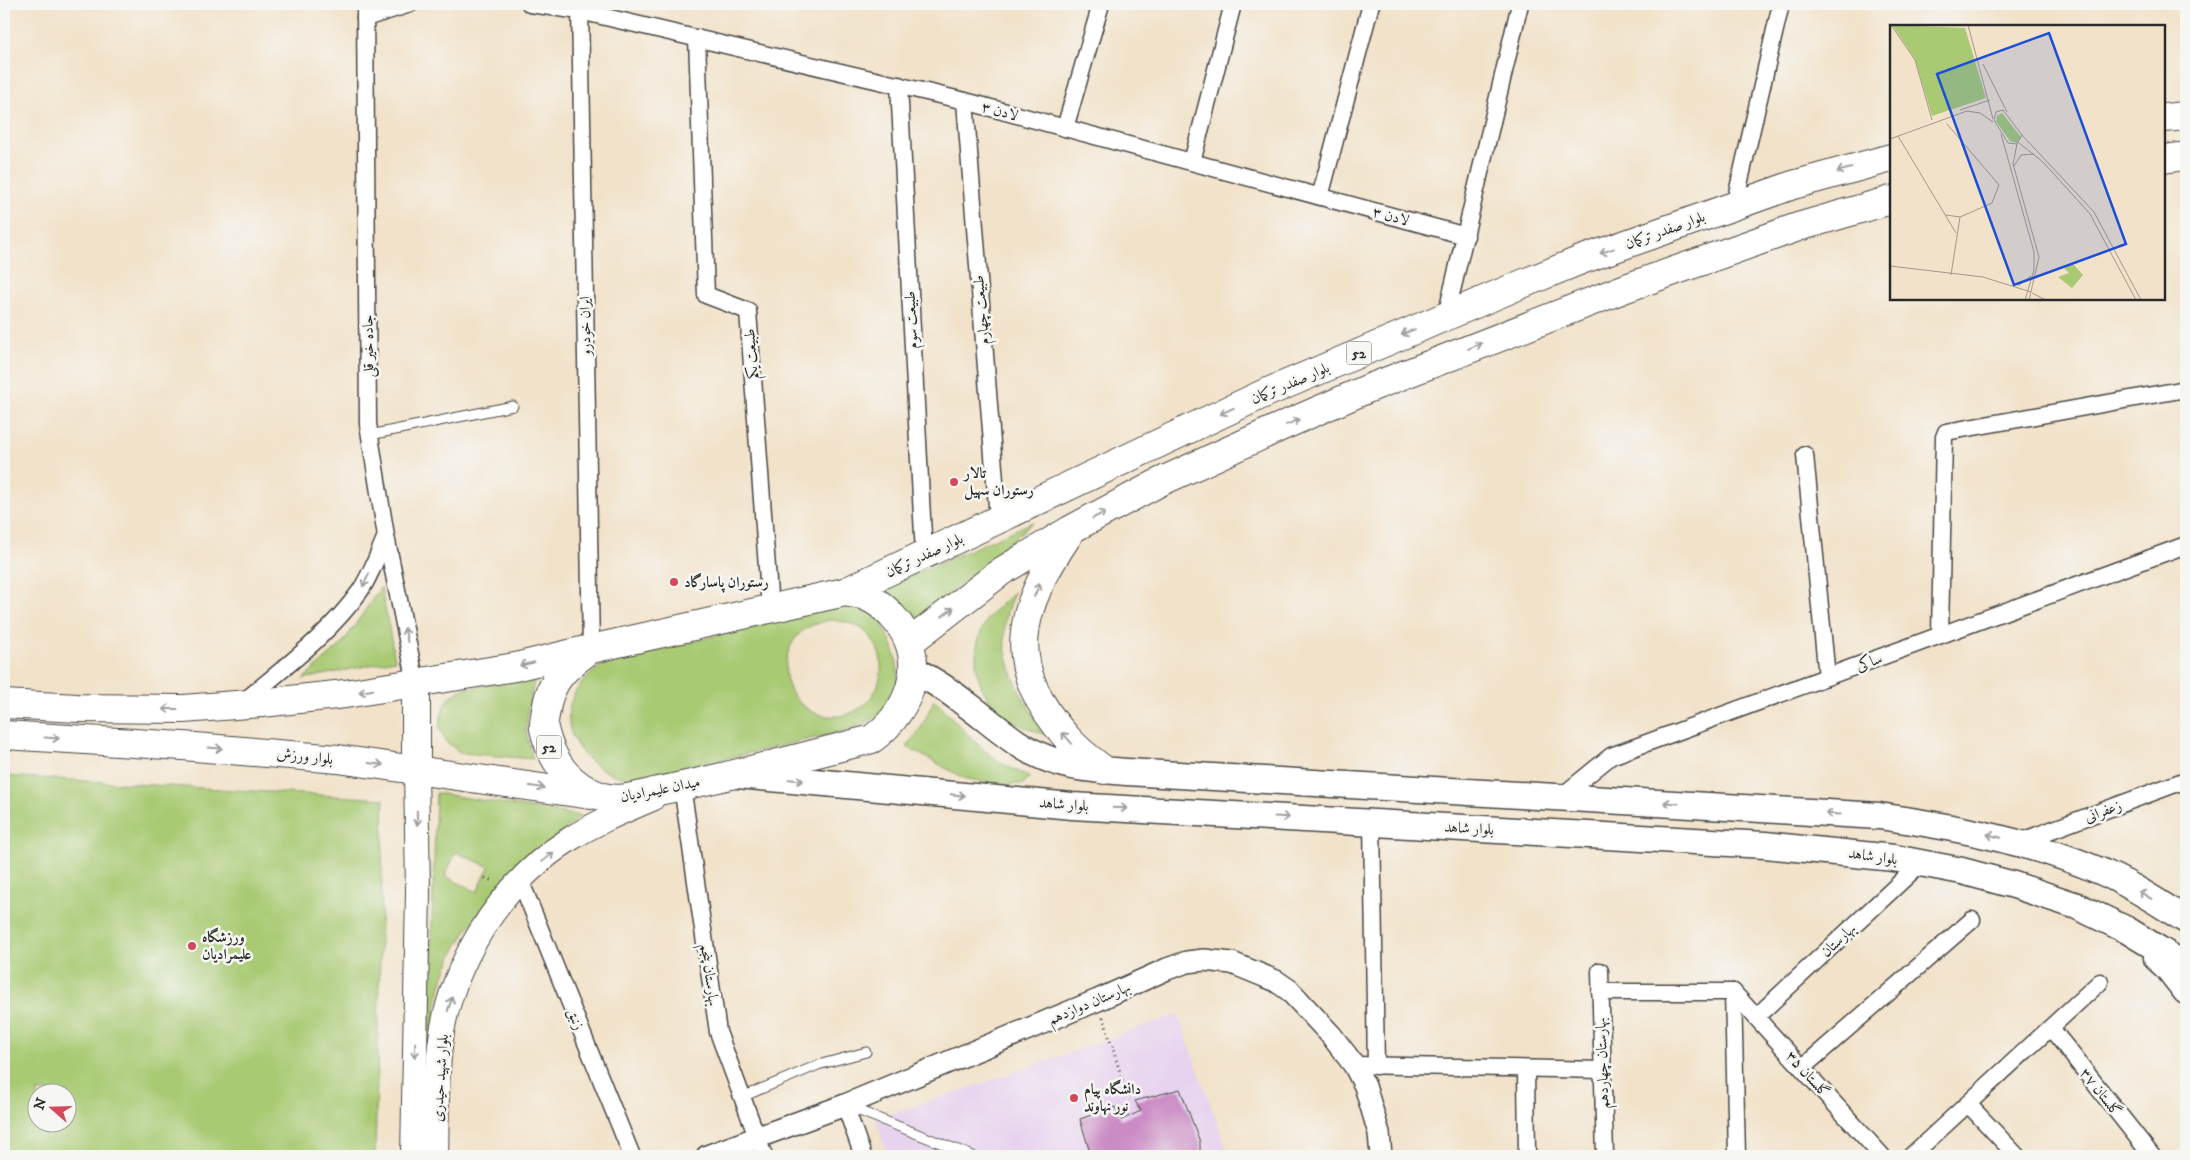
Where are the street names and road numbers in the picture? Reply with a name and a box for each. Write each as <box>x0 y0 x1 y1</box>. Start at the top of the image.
street label: لادن ۳ <box>980 98 1020 125</box>
street label: لادن ۳ <box>1371 203 1411 230</box>
street label: بلوار صفدر ترکمان <box>1623 207 1708 254</box>
street label: طبیعت چهارم <box>969 274 997 345</box>
street label: طبیعت سوم <box>900 290 926 350</box>
street label: ایران خودرو <box>575 296 596 358</box>
street label: جاده خیر قلی <box>358 314 380 378</box>
street label: طبیعت یکم <box>740 328 767 380</box>
road number: 52 <box>1346 342 1372 364</box>
street label: بلوار صفدر ترکمان <box>1248 358 1333 409</box>
street label: بلوار صفدر ترکمان <box>882 529 966 582</box>
street label: ساکی <box>1853 648 1885 676</box>
road number: 52 <box>536 736 562 759</box>
street label: بلوار ورزش <box>276 744 334 769</box>
street label: میدان علیمرادیان <box>619 772 702 807</box>
street label: بلوار شاهد <box>1039 793 1090 816</box>
street label: زعفرانی <box>2082 796 2124 827</box>
street label: بلوار شاهد <box>1444 818 1494 839</box>
street label: بلوار شاهد <box>1847 844 1899 869</box>
street label: بهارستان <box>1817 919 1860 961</box>
street label: بهارستان پنجم <box>692 943 723 1008</box>
street label: بهارستان دوازدهم <box>1045 977 1135 1033</box>
street label: زنبق <box>563 1006 588 1033</box>
street label: بهارستان چهاردهم <box>1591 1017 1618 1109</box>
street label: بلوار شهید حیدری <box>428 1033 453 1123</box>
street label: گلستان ۳۵ <box>1782 1047 1834 1102</box>
street label: گلستان ۳۷ <box>2076 1064 2126 1120</box>

